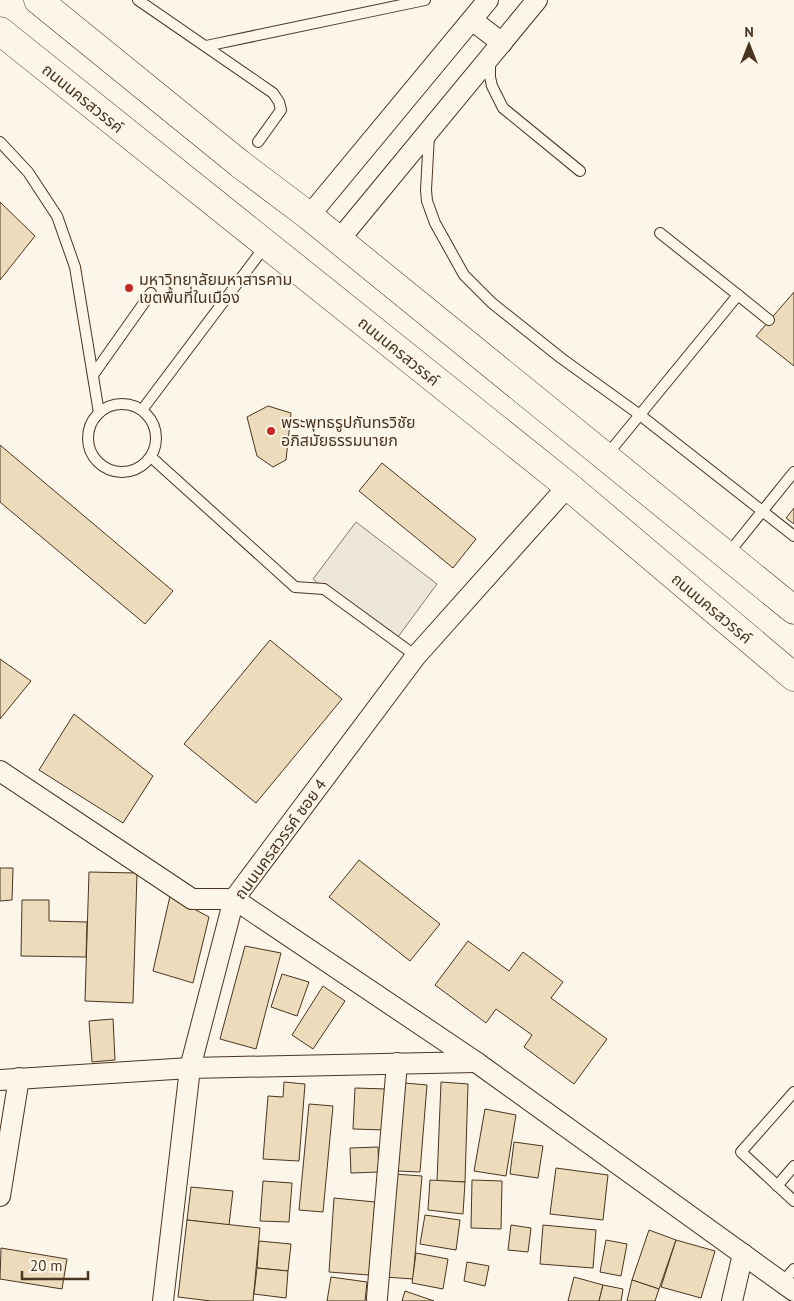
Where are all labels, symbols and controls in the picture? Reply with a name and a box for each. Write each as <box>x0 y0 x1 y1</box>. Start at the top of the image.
north arrow <box>724 20 774 70</box>
text: N <box>744 23 754 41</box>
street label: ถนนนครสวรรค์ <box>38 59 128 137</box>
place label: มหาวิทยาลัยมหาสารคาม เขตพื้นที่ในเมือง <box>139 269 292 307</box>
marker: มหาวิทยาลัยมหาสารคาม เขตพื้นที่ในเมือง <box>123 282 135 294</box>
street label: ถนนนครสวรรค์ <box>354 312 444 390</box>
place label: พระพุทธรูปกันทรวิชัย อภิสมัยธรรมนายก <box>281 412 416 450</box>
marker: พระพุทธรูปกันทรวิชัย อภิสมัยธรรมนายก <box>265 425 277 437</box>
street label: ถนนนครสวรรค์ <box>668 568 756 648</box>
street label: ถนนนครสวรรค์ ซอย 4 <box>230 775 331 903</box>
scale bar <box>22 1248 89 1280</box>
text: 20 m <box>30 1256 63 1275</box>

